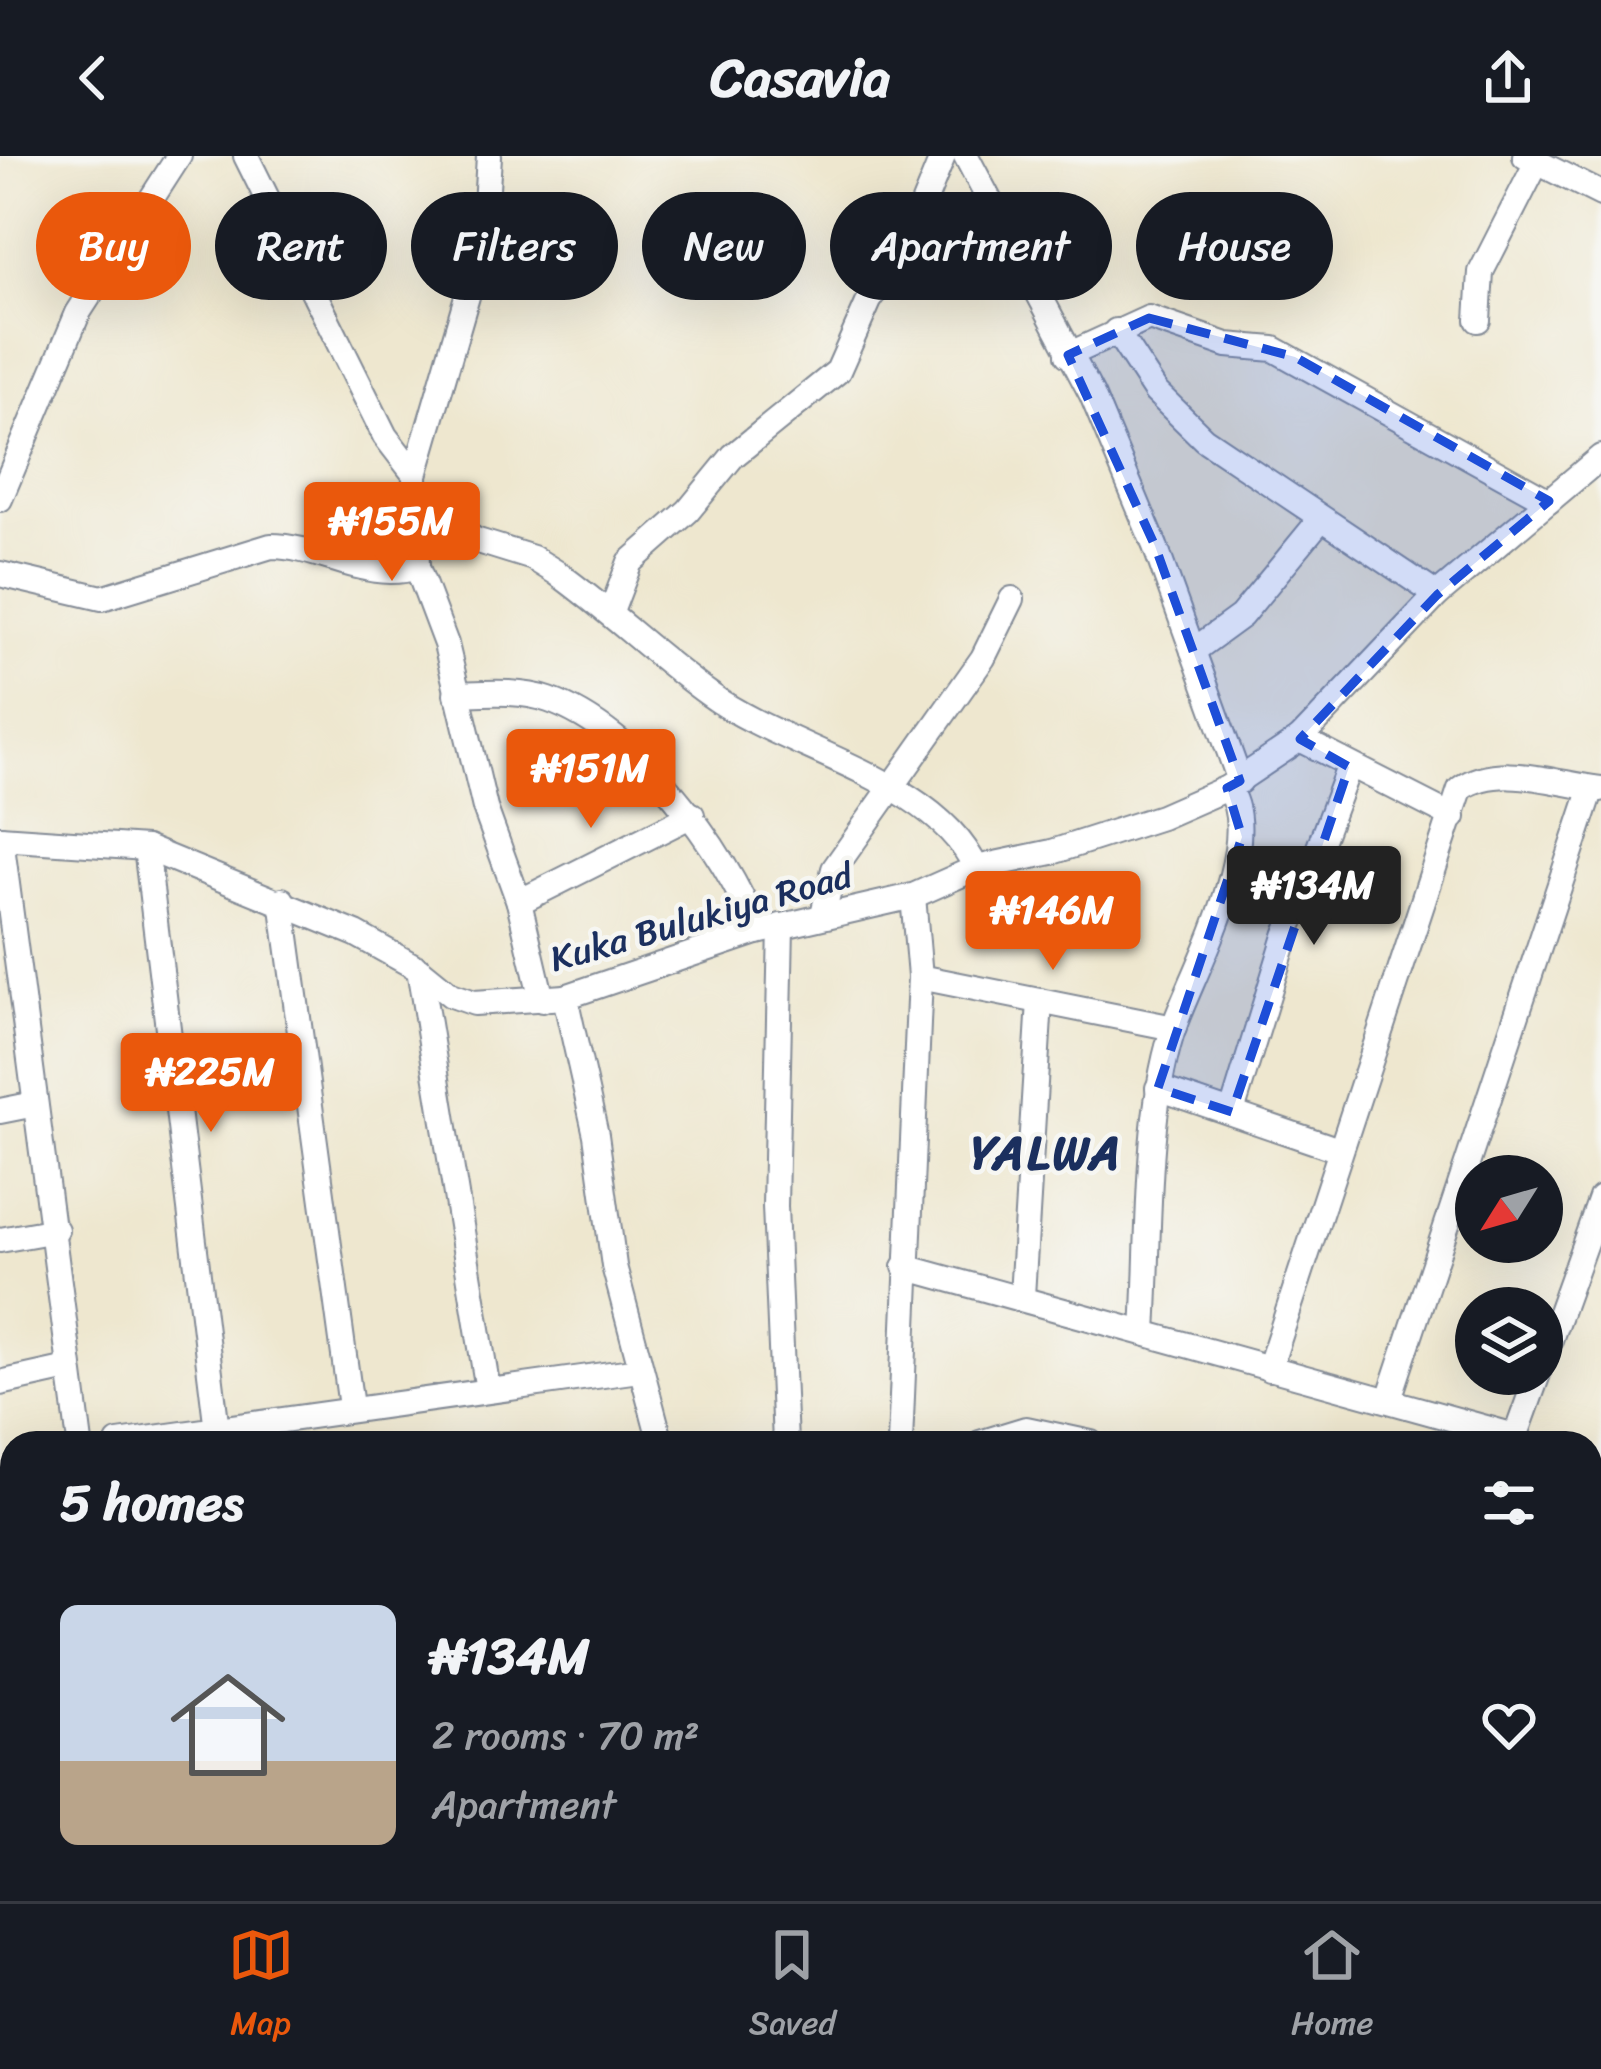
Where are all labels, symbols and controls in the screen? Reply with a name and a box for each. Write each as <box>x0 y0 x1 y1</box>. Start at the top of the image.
text: Casavia <box>711 30 890 126</box>
icon: back <box>60 45 126 111</box>
icon: share <box>1475 45 1541 111</box>
chip: Buy <box>36 192 191 300</box>
chip: Rent <box>215 192 387 300</box>
chip: Filters <box>411 192 618 300</box>
chip: New <box>642 192 806 300</box>
chip: Apartment <box>830 192 1112 300</box>
chip: House <box>1136 192 1333 300</box>
pin: ₦155M <box>308 482 476 584</box>
text: ₦155M <box>331 486 453 555</box>
pin: ₦151M <box>507 729 675 831</box>
text: ₦151M <box>533 733 649 802</box>
street label: Kuka Bulukiya Road <box>542 843 862 991</box>
pin: ₦134M <box>1230 846 1398 948</box>
text: ₦134M <box>1254 850 1374 919</box>
pin: ₦146M <box>969 871 1137 973</box>
text: ₦146M <box>992 875 1114 944</box>
pin: ₦225M <box>127 1033 295 1135</box>
text: ₦225M <box>148 1037 274 1106</box>
district label: YALWA <box>971 1110 1123 1195</box>
north arrow <box>1455 1155 1563 1263</box>
map controls <box>1455 1155 1563 1395</box>
button: layers <box>1455 1287 1563 1395</box>
text: 5 homes <box>60 1458 243 1548</box>
icon: filters <box>1476 1470 1542 1536</box>
text: ₦134M <box>432 1611 589 1701</box>
icon: home <box>156 1653 300 1797</box>
icon: heart <box>1476 1692 1542 1758</box>
text: 2 rooms · 70 m² <box>432 1701 699 1770</box>
text: Apartment <box>432 1770 616 1839</box>
tab: Map <box>228 1922 294 2052</box>
tab: Saved <box>749 1922 836 2052</box>
tab: Home <box>1291 1922 1373 2052</box>

